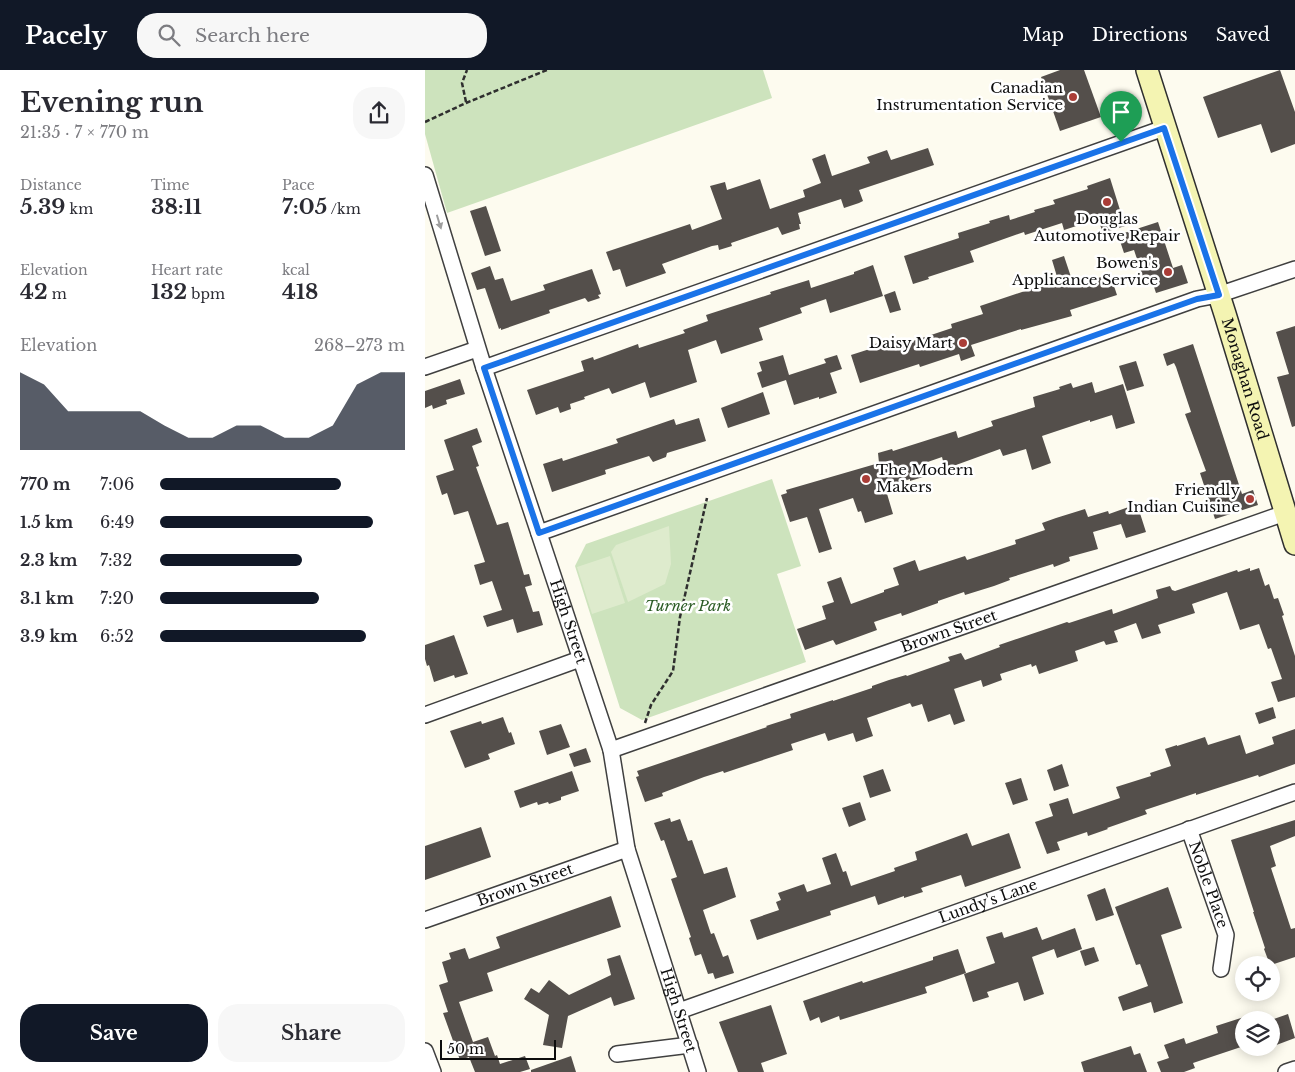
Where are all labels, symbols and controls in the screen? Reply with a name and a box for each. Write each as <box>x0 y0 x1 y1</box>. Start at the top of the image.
search box <box>137 13 487 58</box>
text: Pacely <box>25 21 107 50</box>
icon: search <box>155 21 183 49</box>
text: Search here <box>195 24 310 47</box>
text: Map <box>1022 24 1064 46</box>
text: Directions <box>1092 24 1188 46</box>
text: Saved <box>1216 24 1270 46</box>
place label: Canadian Instrumentation Service <box>876 78 1063 114</box>
text: Evening run <box>20 85 204 120</box>
button: share <box>353 87 405 139</box>
marker: Canadian Instrumentation Service <box>1067 91 1079 103</box>
pin <box>1100 91 1142 142</box>
icon: arrive <box>1107 98 1135 126</box>
text: 21:35 · 7 × 770 m <box>20 122 149 142</box>
text: Distance <box>20 176 82 194</box>
text: Time <box>151 176 190 194</box>
text: Pace <box>282 176 315 194</box>
text: 5.39 <box>20 194 66 220</box>
text: 38:11 <box>151 194 202 220</box>
text: 7:05 <box>282 194 327 220</box>
marker: Douglas Automotive Repair <box>1101 196 1113 208</box>
text: km <box>66 200 93 218</box>
text: /km <box>327 200 361 218</box>
place label: Douglas Automotive Repair <box>1033 209 1181 245</box>
one-way arrow <box>436 214 444 229</box>
place label: Bowen's Applicance Service <box>1011 253 1158 289</box>
text: Elevation <box>20 261 88 279</box>
text: Heart rate <box>151 261 223 279</box>
text: kcal <box>282 261 310 279</box>
marker: Bowen's Applicance Service <box>1162 266 1174 278</box>
text: 42 <box>20 279 48 305</box>
text: 132 <box>151 279 187 305</box>
text: 418 <box>282 279 318 305</box>
text: m <box>48 285 67 303</box>
text: bpm <box>187 285 225 303</box>
street label: Monaghan Road <box>1218 315 1273 442</box>
place label: Daisy Mart <box>869 333 953 352</box>
text: Elevation <box>20 335 97 355</box>
text: 268–273 m <box>314 335 405 355</box>
marker: Daisy Mart <box>957 337 969 349</box>
place label: The Modern Makers <box>876 460 973 496</box>
marker: The Modern Makers <box>860 473 872 485</box>
text: 770 m <box>20 474 71 494</box>
text: 7:06 <box>100 474 134 494</box>
place label: Friendly Indian Cuisine <box>1127 480 1240 516</box>
marker: Friendly Indian Cuisine <box>1244 493 1256 505</box>
text: 1.5 km <box>20 512 73 532</box>
text: 6:49 <box>100 512 135 532</box>
text: 2.3 km <box>20 550 77 570</box>
text: 7:32 <box>100 550 132 570</box>
street label: High Street <box>546 577 592 666</box>
text: 3.1 km <box>20 588 74 608</box>
text: 7:20 <box>100 588 134 608</box>
park label: Turner Park <box>645 596 731 615</box>
street label: Brown Street <box>898 605 999 656</box>
text: 3.9 km <box>20 626 78 646</box>
text: 6:52 <box>100 626 134 646</box>
street label: Noble Place <box>1185 839 1233 930</box>
street label: Brown Street <box>474 859 576 910</box>
street label: Lundy's Lane <box>936 874 1040 927</box>
map controls <box>1235 956 1280 1056</box>
button: locate <box>1235 956 1280 1001</box>
street label: High Street <box>656 965 701 1055</box>
button: Save <box>20 1004 208 1062</box>
button: Share <box>218 1004 405 1062</box>
button: layers <box>1235 1011 1280 1056</box>
scale bar <box>440 1037 556 1060</box>
text: 50 m <box>447 1040 484 1058</box>

